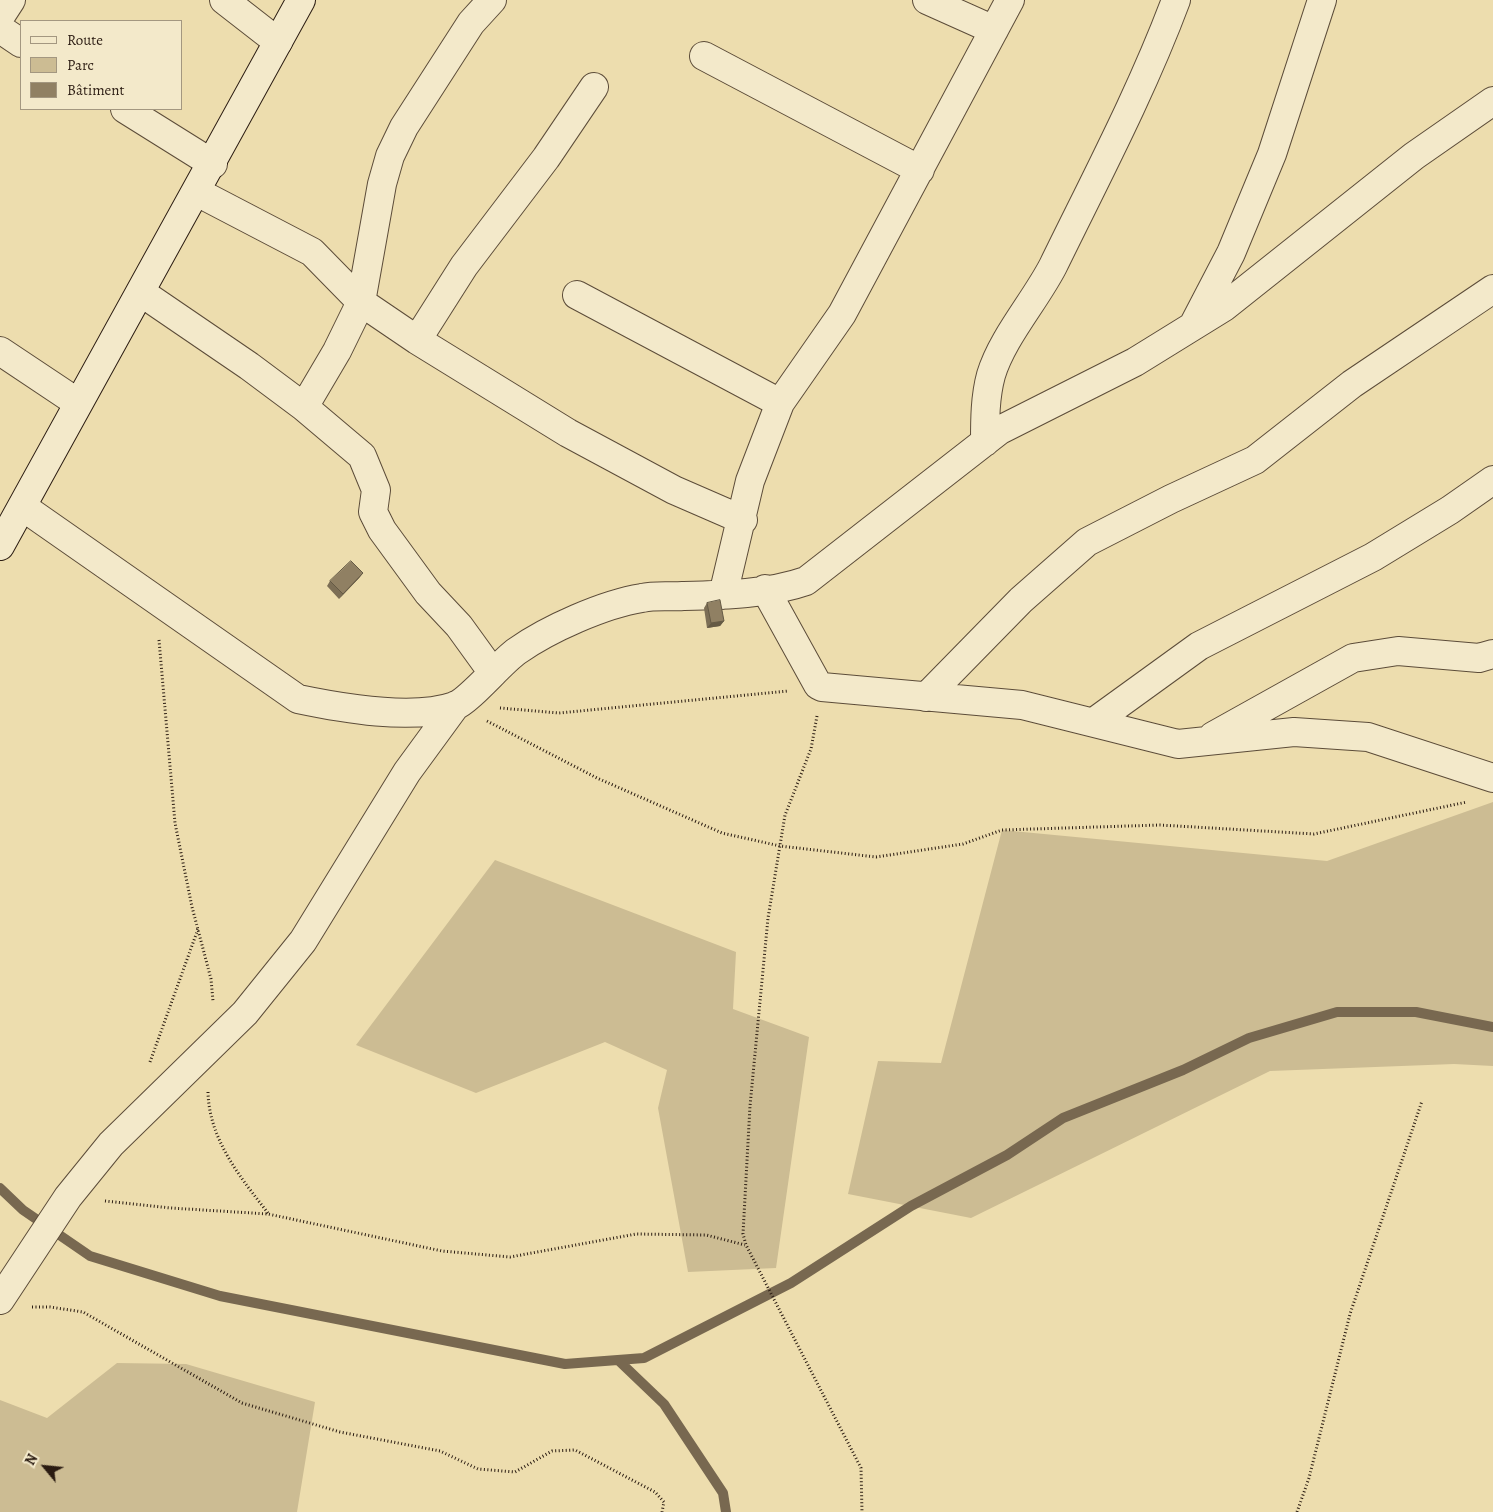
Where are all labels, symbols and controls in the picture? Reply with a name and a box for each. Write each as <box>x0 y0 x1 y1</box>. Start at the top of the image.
legend <box>20 20 182 110</box>
text: Route <box>67 30 103 50</box>
text: Parc <box>67 55 94 75</box>
text: Bâtiment <box>67 80 125 100</box>
north arrow <box>20 1442 70 1492</box>
text: N <box>21 1451 42 1469</box>

